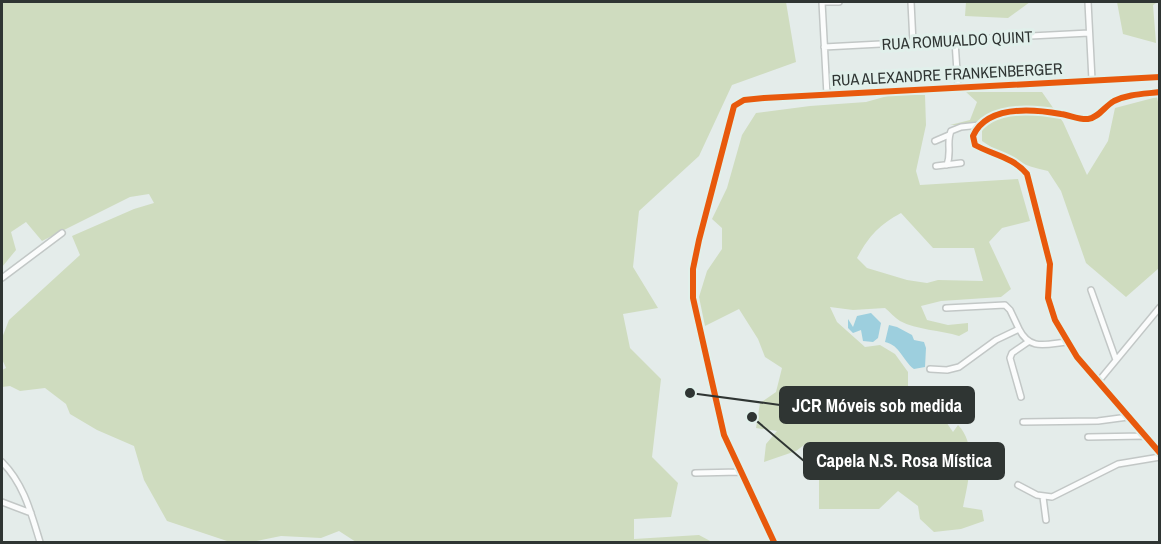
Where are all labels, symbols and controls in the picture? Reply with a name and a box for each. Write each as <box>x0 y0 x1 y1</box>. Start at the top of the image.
street label: RUA ROMUALDO QUINT <box>881 25 1033 55</box>
street label: RUA ALEXANDRE FRANKENBERGER <box>831 57 1064 91</box>
callout: JCR Móveis sob medida <box>780 387 974 423</box>
text: JCR Móveis sob medida <box>792 393 963 418</box>
callout: Capela N.S. Rosa Mística <box>804 443 1004 479</box>
text: Capela N.S. Rosa Mística <box>816 448 993 473</box>

